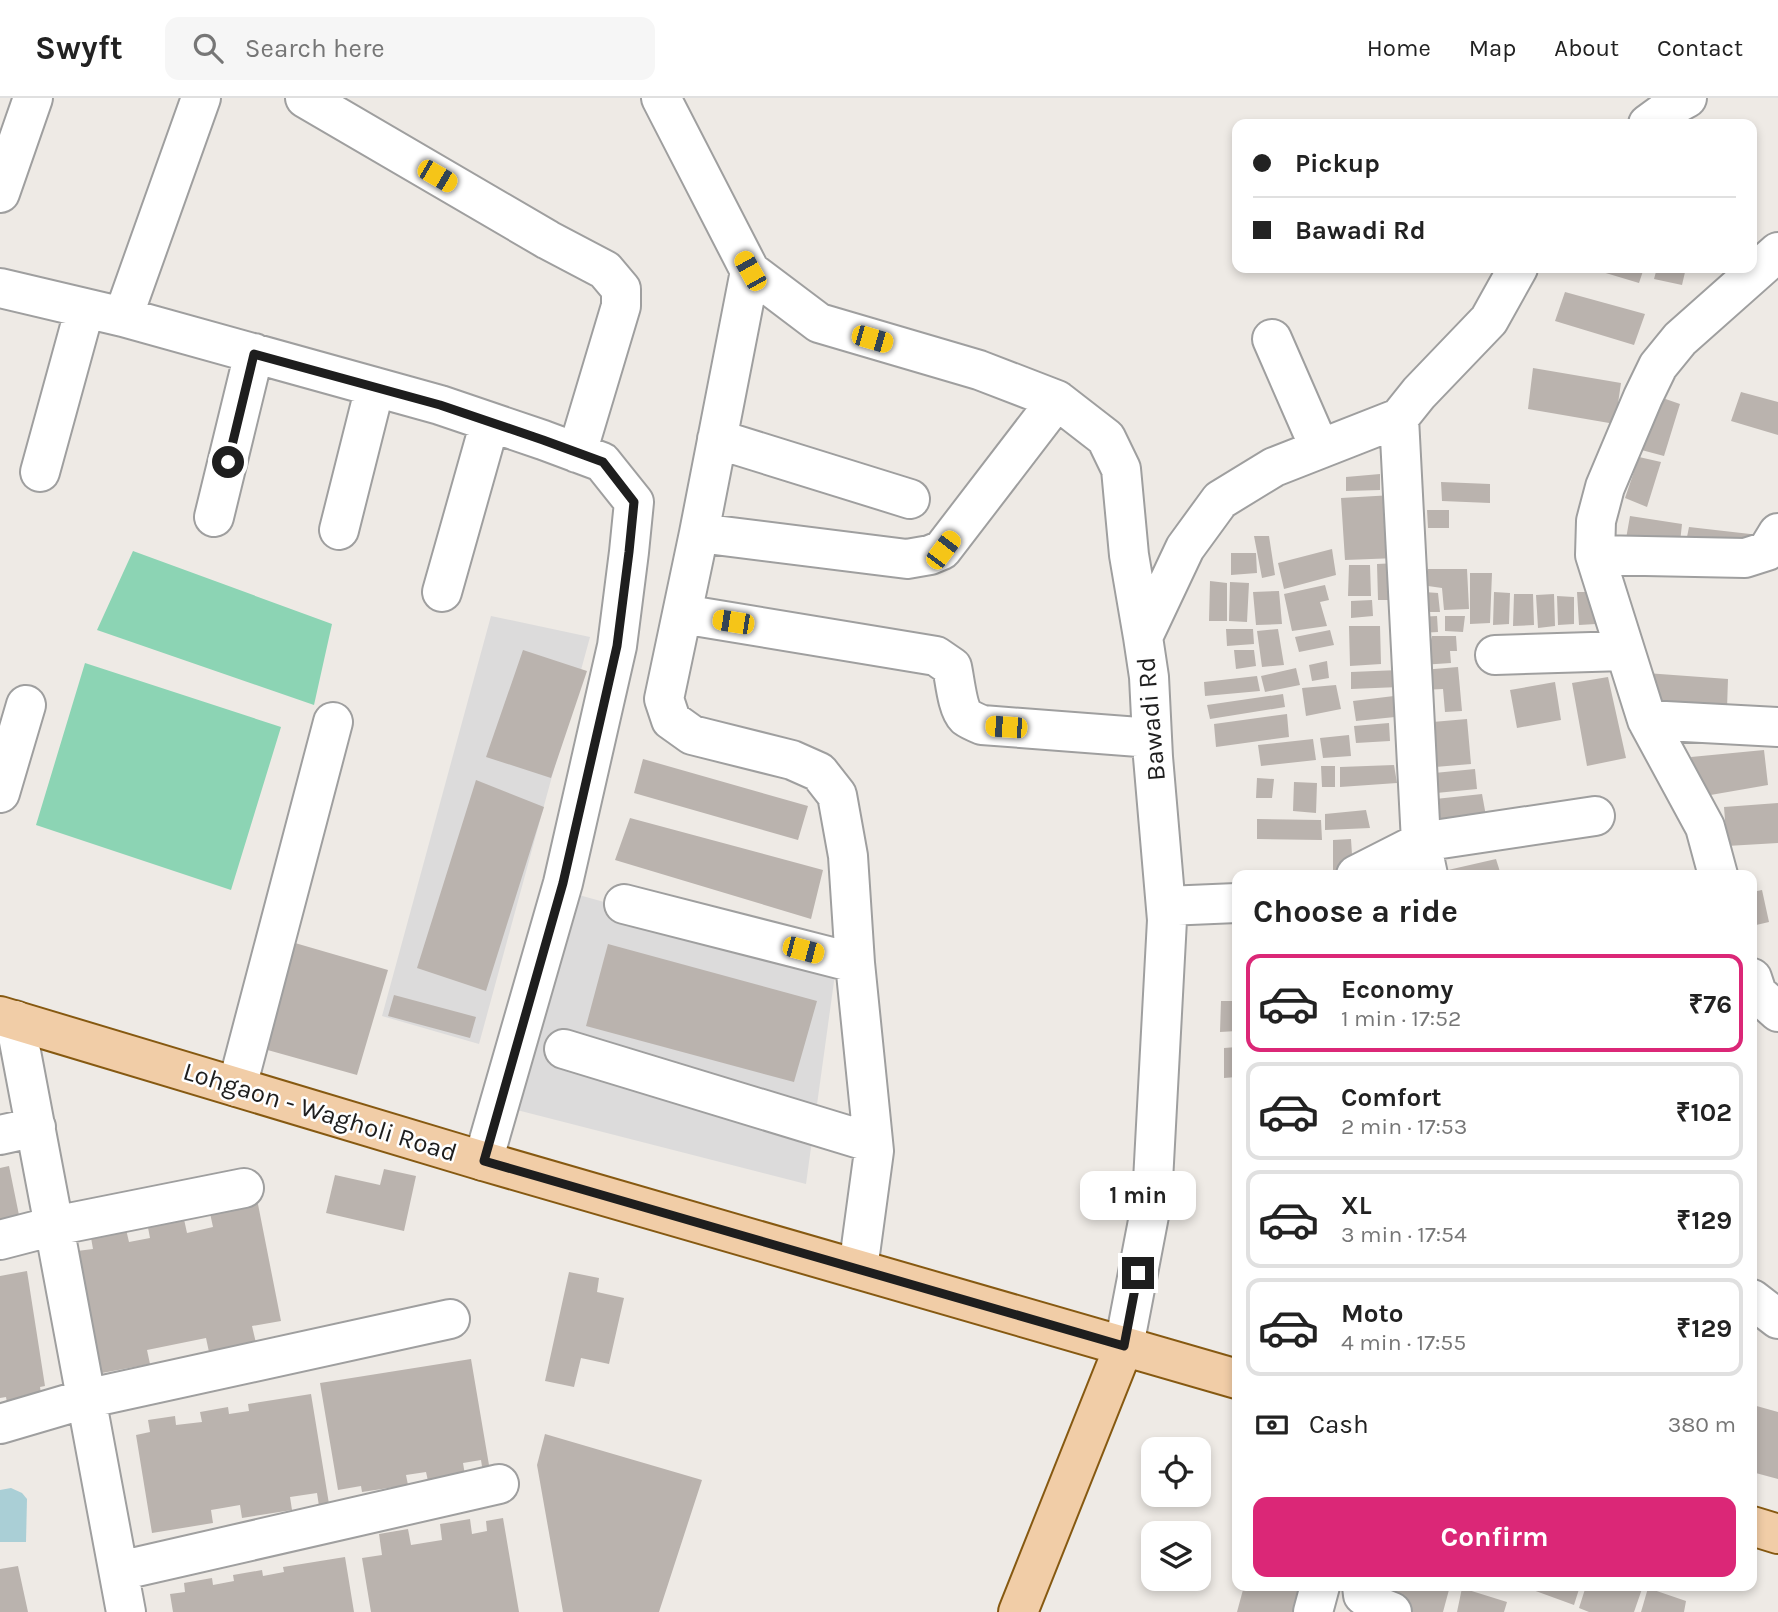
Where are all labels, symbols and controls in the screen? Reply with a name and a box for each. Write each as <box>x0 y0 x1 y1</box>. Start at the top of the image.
search box <box>165 17 655 80</box>
text: Swyft <box>35 29 123 67</box>
icon: search <box>189 29 227 67</box>
text: Search here <box>245 33 385 64</box>
text: Home <box>1367 34 1431 62</box>
text: Map <box>1469 34 1516 62</box>
text: About <box>1554 34 1619 62</box>
text: Contact <box>1657 34 1743 62</box>
text: Pickup <box>1295 148 1380 179</box>
car <box>414 156 461 196</box>
text: Bawadi Rd <box>1295 215 1426 246</box>
car <box>731 248 770 294</box>
car <box>849 323 896 355</box>
route start <box>212 446 244 478</box>
car <box>922 527 965 573</box>
car <box>711 608 756 636</box>
street label: Bawadi Rd <box>1130 656 1172 782</box>
car <box>985 715 1028 739</box>
text: Choose a ride <box>1253 893 1458 930</box>
car <box>780 934 827 966</box>
icon: car <box>1257 972 1320 1035</box>
text: Economy <box>1341 974 1453 1005</box>
text: ₹76 <box>1688 989 1732 1020</box>
text: 1 min · 17:52 <box>1341 1005 1461 1032</box>
street label: Lohgaon - Wagholi Road <box>179 1056 461 1168</box>
icon: car <box>1257 1080 1320 1143</box>
text: Comfort <box>1341 1082 1442 1113</box>
text: ₹102 <box>1676 1097 1732 1128</box>
text: 2 min · 17:53 <box>1341 1113 1467 1140</box>
callout: 1 min <box>1080 1172 1196 1220</box>
text: 1 min <box>1109 1182 1167 1209</box>
icon: car <box>1257 1188 1320 1251</box>
text: XL <box>1341 1190 1372 1221</box>
text: ₹129 <box>1676 1205 1732 1236</box>
text: 3 min · 17:54 <box>1341 1221 1467 1248</box>
route end <box>1122 1257 1154 1289</box>
icon: car <box>1257 1296 1320 1359</box>
text: Moto <box>1341 1298 1403 1329</box>
text: ₹129 <box>1676 1313 1732 1344</box>
text: 4 min · 17:55 <box>1341 1329 1466 1356</box>
icon: cash <box>1253 1406 1291 1444</box>
text: Cash <box>1309 1409 1369 1440</box>
text: 380 m <box>1668 1411 1736 1438</box>
map controls <box>1141 1437 1211 1591</box>
button: locate <box>1141 1437 1211 1507</box>
button: Confirm <box>1253 1497 1736 1577</box>
button: layers <box>1141 1521 1211 1591</box>

